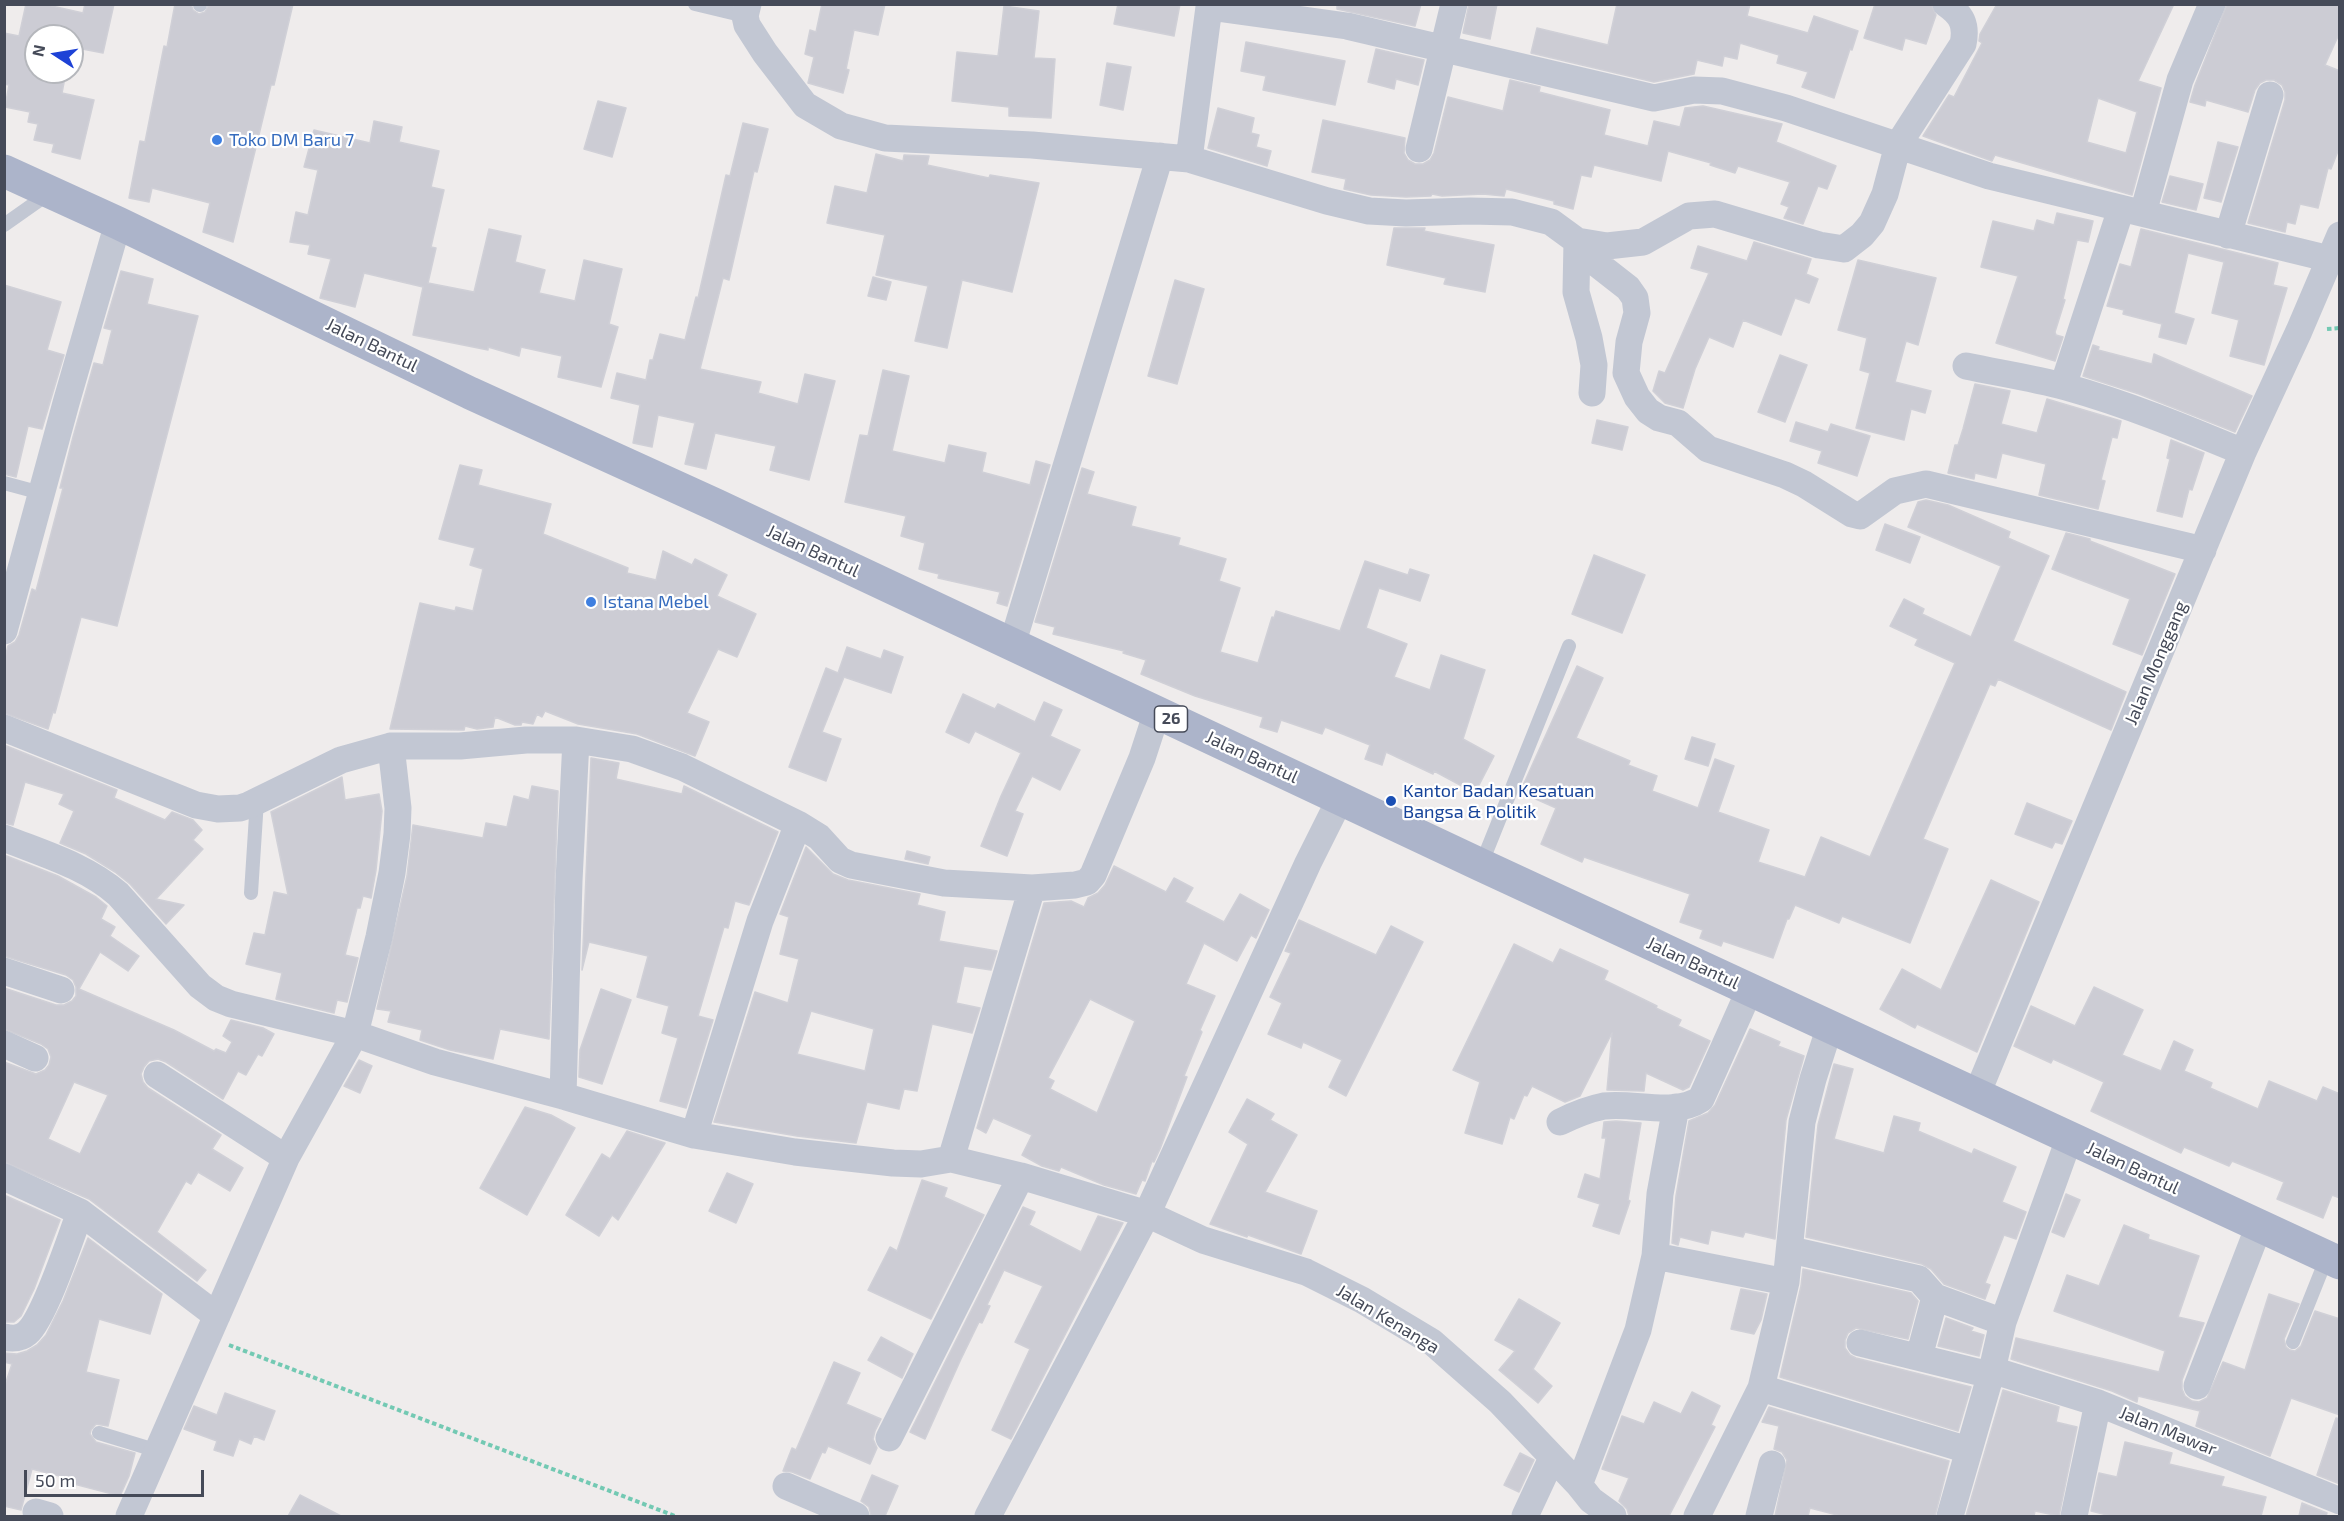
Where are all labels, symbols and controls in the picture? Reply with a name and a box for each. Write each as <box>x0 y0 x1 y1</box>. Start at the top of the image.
north arrow <box>24 24 84 84</box>
text: N <box>27 43 48 58</box>
place label: Toko DM Baru 7 <box>229 129 354 151</box>
marker: Toko DM Baru 7 <box>210 133 224 147</box>
street label: Jalan Bantul <box>322 313 422 377</box>
street label: Jalan Bantul <box>763 520 863 582</box>
place label: Istana Mebel <box>603 591 709 613</box>
marker: Istana Mebel <box>584 595 598 609</box>
street label: Jalan Monggang <box>2120 598 2192 728</box>
road number: 26 <box>1154 706 1188 732</box>
street label: Jalan Bantul <box>1202 726 1302 788</box>
place label: Kantor Badan Kesatuan Bangsa & Politik <box>1403 780 1595 822</box>
marker: Kantor Badan Kesatuan Bangsa & Politik <box>1384 794 1398 808</box>
street label: Jalan Bantul <box>1643 932 1743 994</box>
street label: Jalan Bantul <box>2083 1137 2183 1199</box>
street label: Jalan Kenanga <box>1333 1280 1443 1358</box>
street label: Jalan Mawar <box>2116 1402 2220 1460</box>
scale bar <box>27 1458 207 1496</box>
text: 50 m <box>35 1469 75 1491</box>

